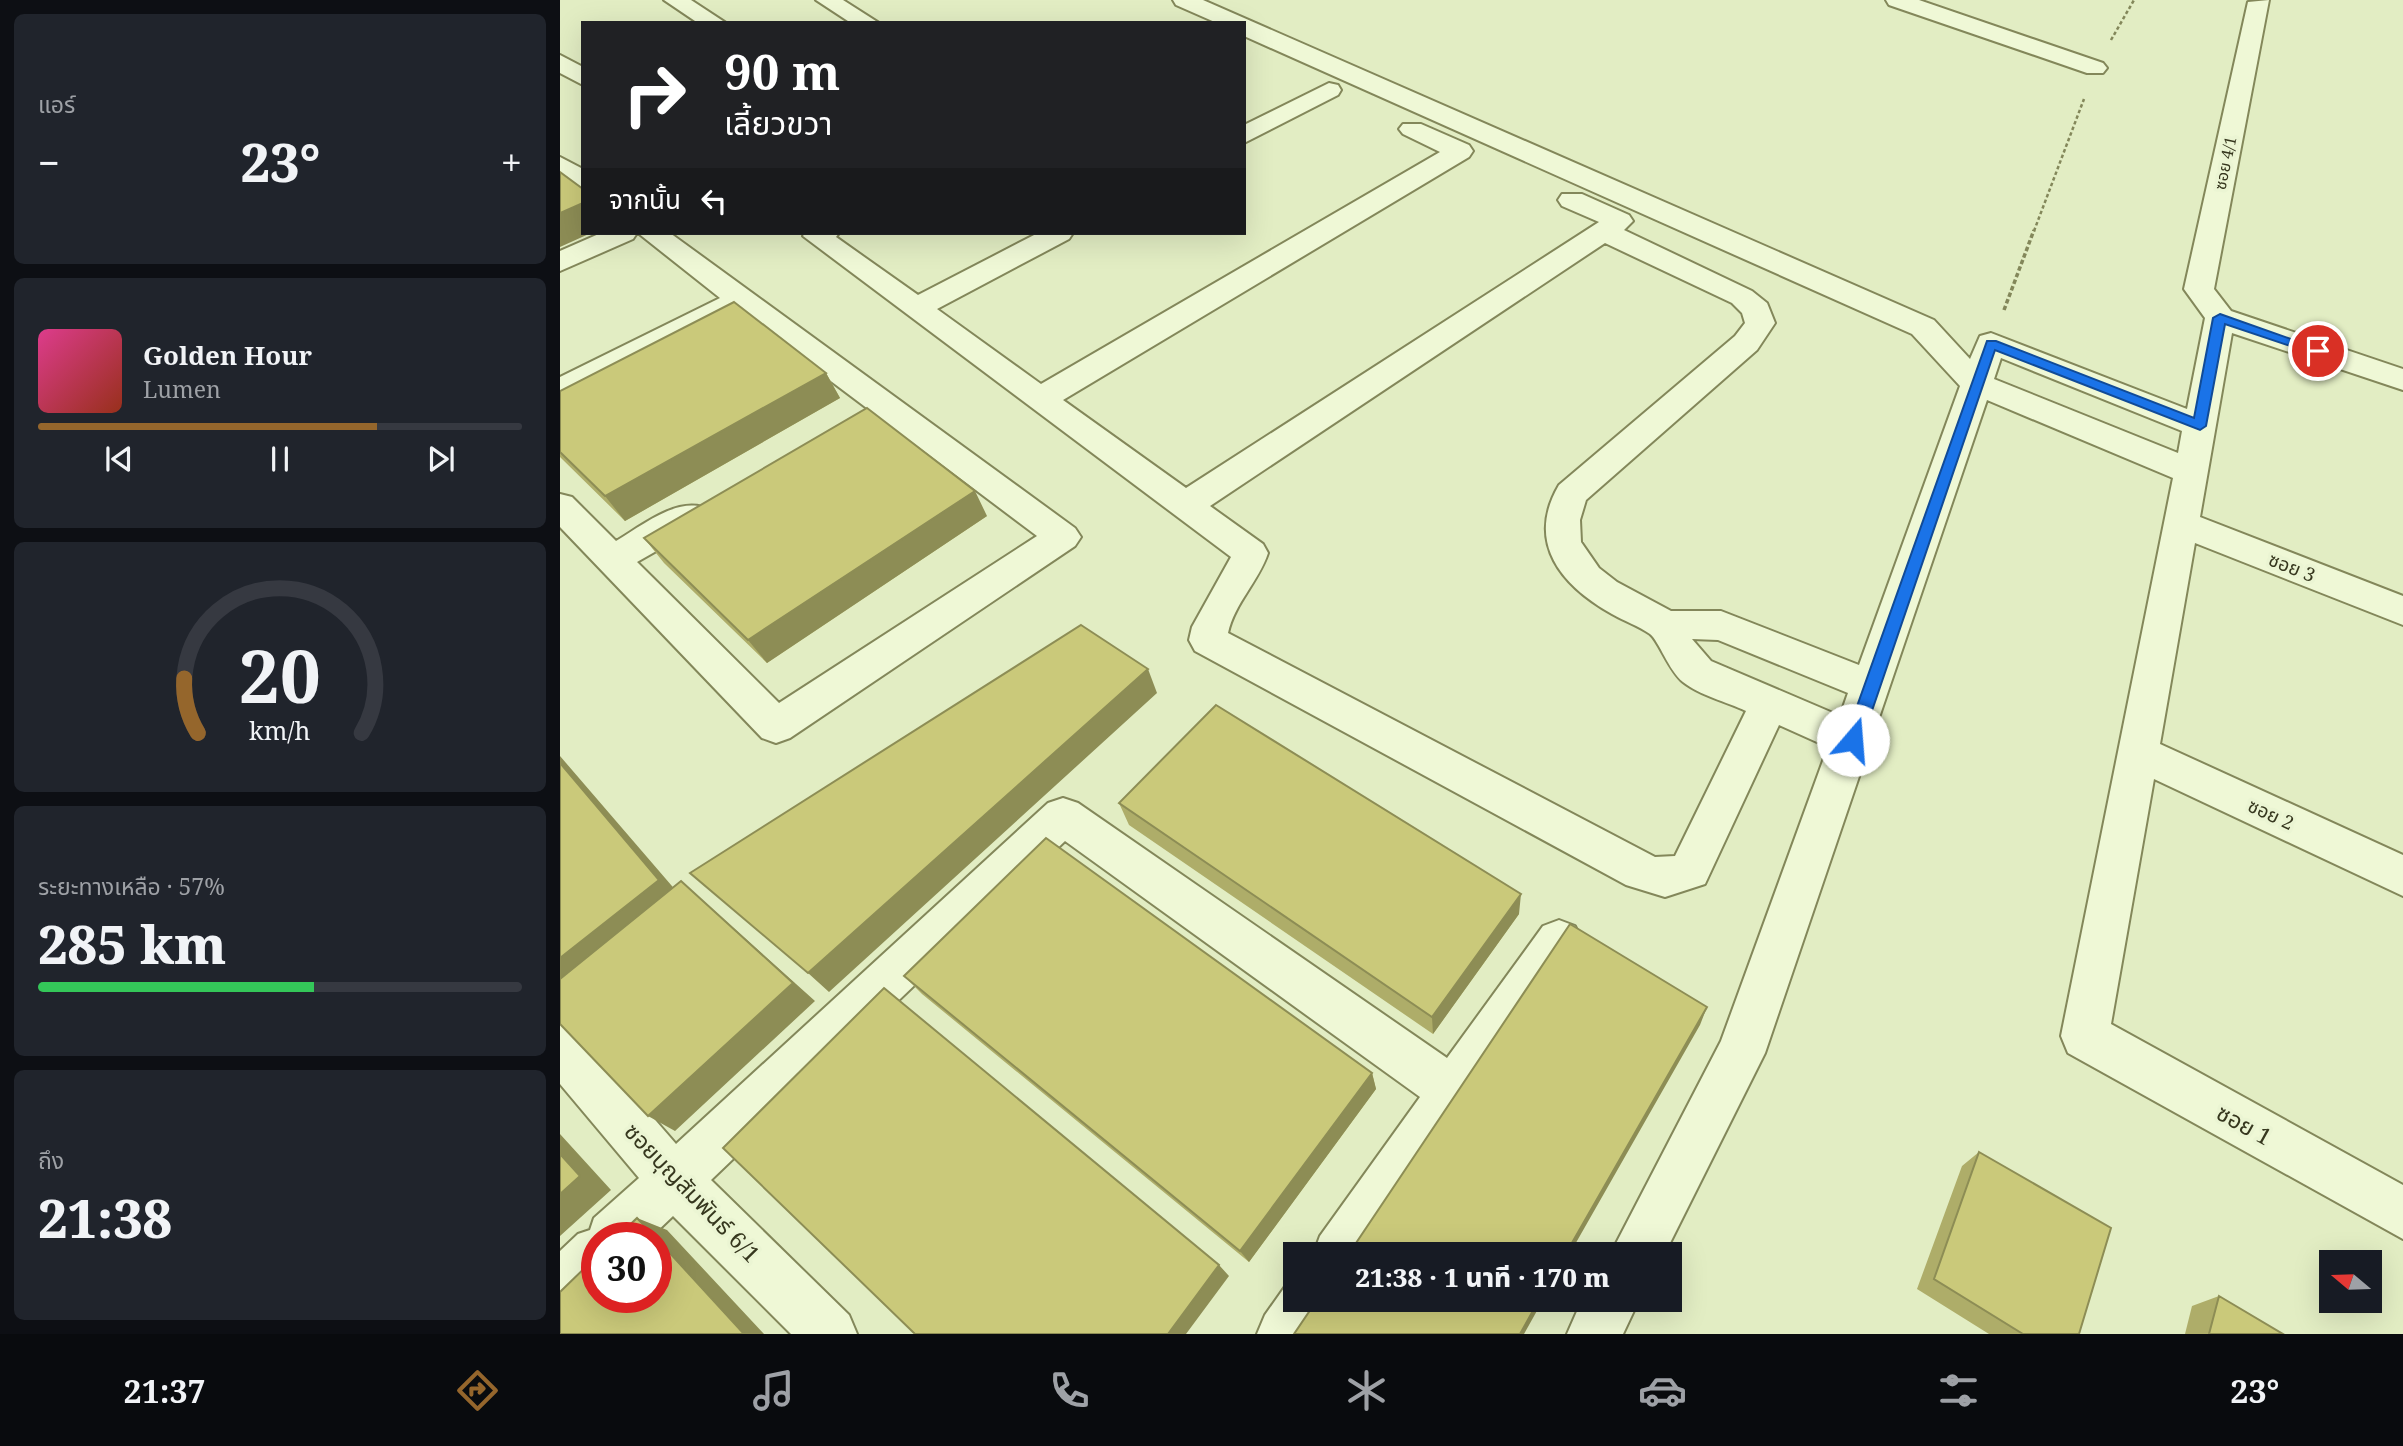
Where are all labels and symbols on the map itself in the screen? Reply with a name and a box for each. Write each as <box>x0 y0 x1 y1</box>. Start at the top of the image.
street label: ซอย 4/1 <box>2209 134 2241 192</box>
pin <box>2288 321 2348 381</box>
street label: ซอย 3 <box>2265 546 2319 588</box>
position arrow <box>1816 703 1890 777</box>
street label: ซอย 2 <box>2244 792 2298 836</box>
street label: ซอย 1 <box>2211 1096 2278 1152</box>
street label: ซอยบุญสัมพันธ์ 6/1 <box>618 1115 768 1269</box>
speed limit sign: 30 <box>581 1222 672 1313</box>
north arrow <box>2319 1250 2382 1312</box>

